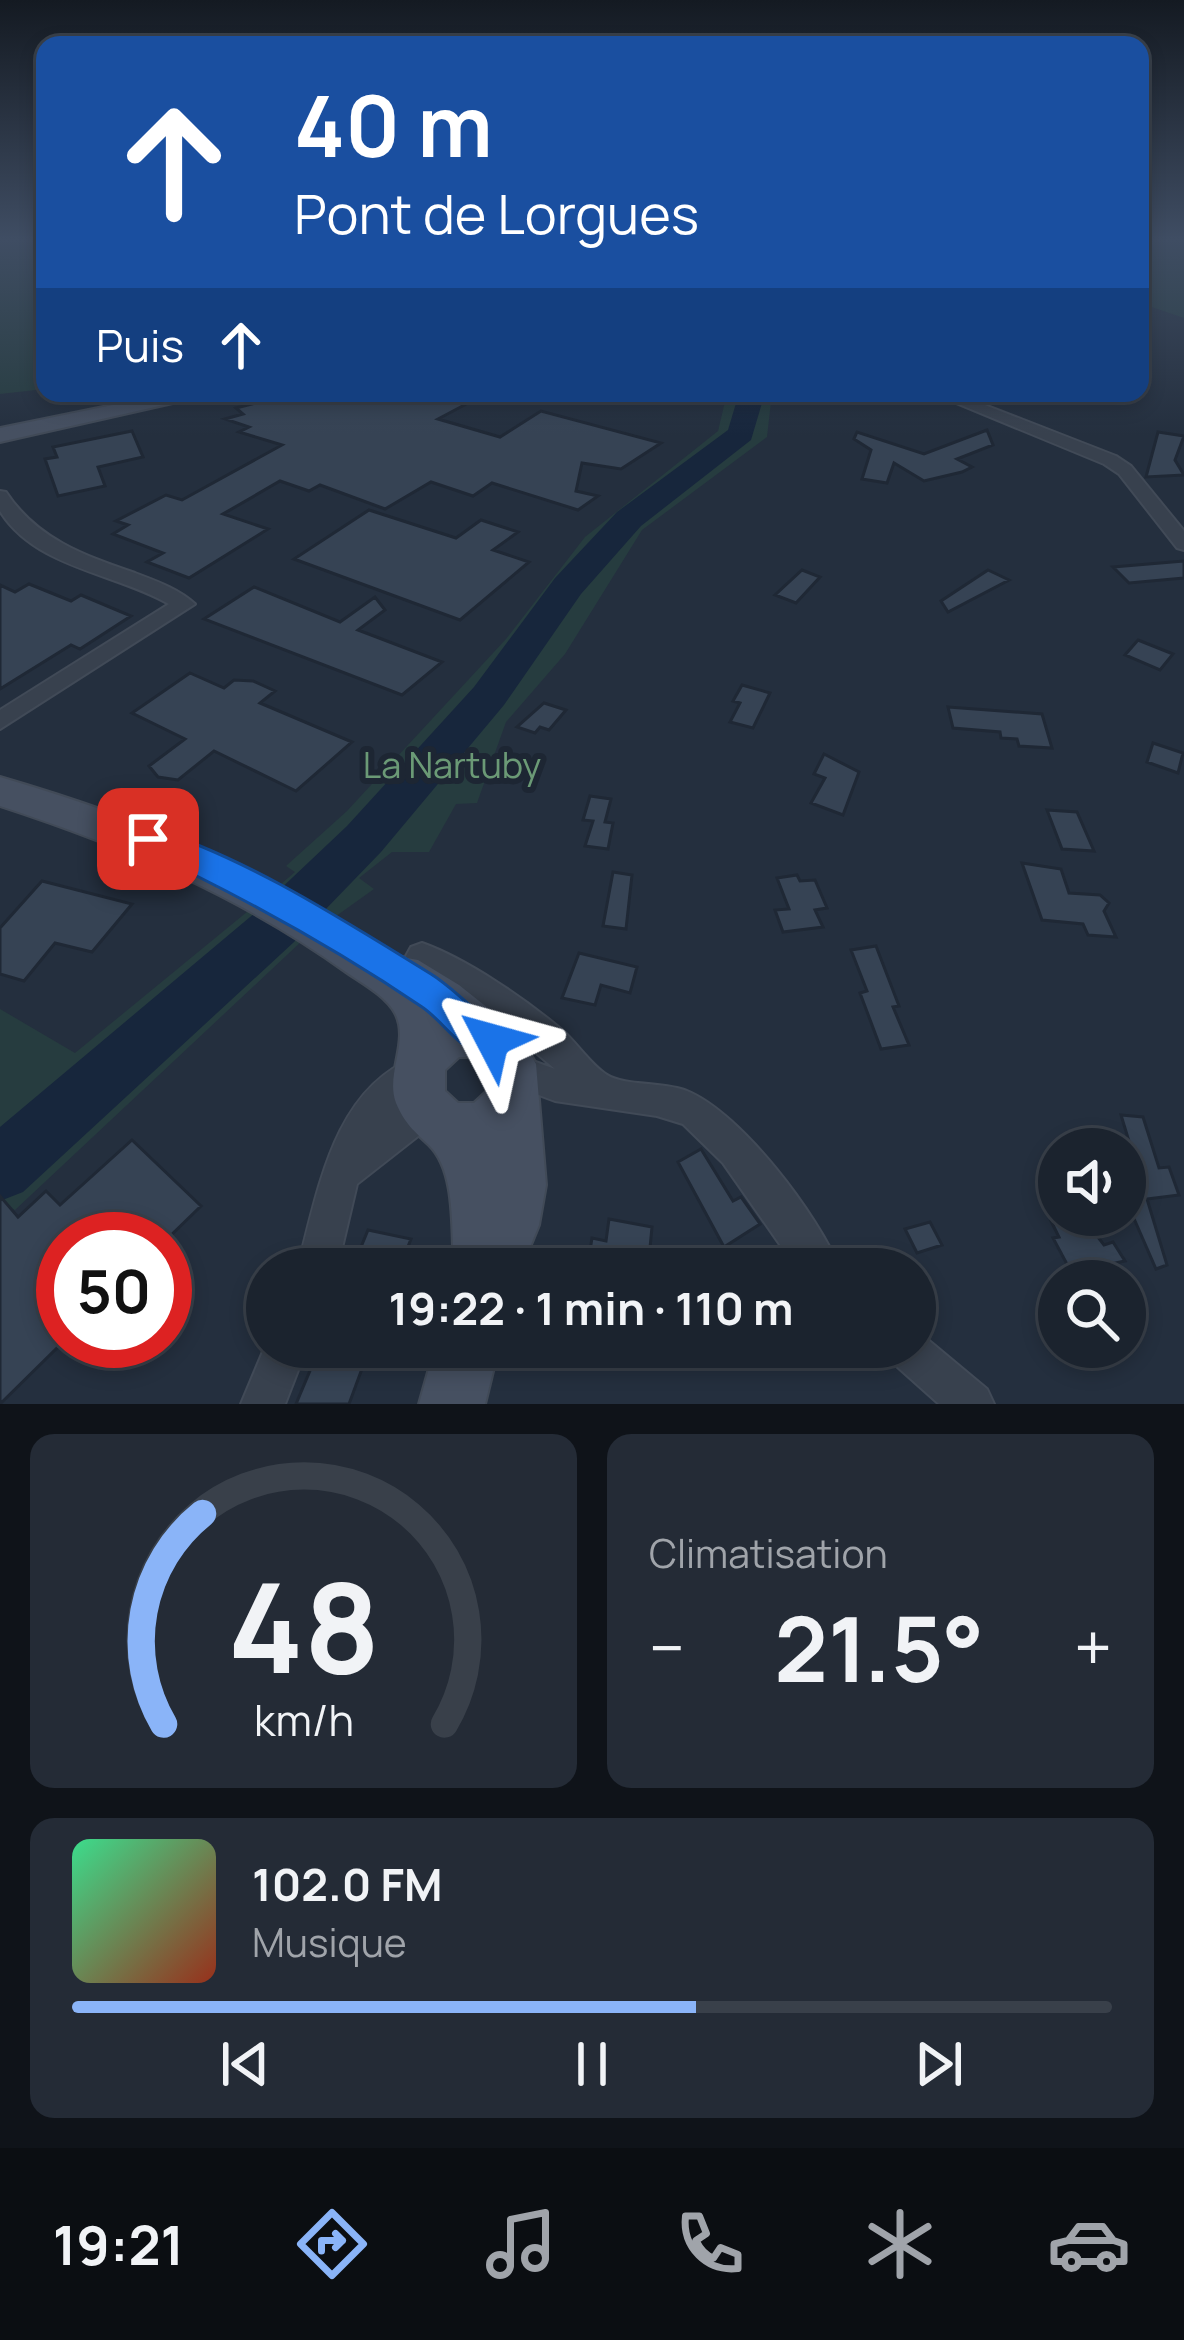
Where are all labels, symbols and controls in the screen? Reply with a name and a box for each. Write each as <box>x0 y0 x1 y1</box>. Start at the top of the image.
text: 40 m <box>294 67 493 182</box>
icon: ahead <box>96 84 252 240</box>
text: Pont de Lorgues <box>294 176 699 250</box>
icon: ahead <box>208 312 274 378</box>
text: Puis <box>96 314 184 376</box>
park label: La Nartuby <box>363 740 541 789</box>
pin <box>97 788 199 890</box>
icon: arrive <box>115 806 181 872</box>
position arrow <box>429 977 555 1103</box>
map controls <box>1038 1128 1146 1368</box>
button: sound <box>1038 1128 1146 1236</box>
speed limit sign: 50 <box>36 1212 192 1368</box>
button: search <box>1038 1260 1146 1368</box>
text: 19:22 · 1 min · 110 m <box>388 1277 794 1339</box>
text: Climatisation <box>649 1526 888 1580</box>
text: 48 <box>227 1540 380 1710</box>
text: 21.5° <box>774 1586 984 1709</box>
text: − <box>649 1602 685 1692</box>
text: + <box>1074 1602 1112 1692</box>
text: km/h <box>254 1690 353 1749</box>
text: 102.0 FM <box>252 1853 442 1915</box>
text: Musique <box>252 1915 407 1969</box>
icon: previous <box>212 2031 278 2097</box>
icon: pause <box>559 2031 625 2097</box>
icon: next <box>906 2031 972 2097</box>
icon: directions <box>290 2202 374 2286</box>
icon: music <box>479 2202 563 2286</box>
icon: phone <box>668 2202 752 2286</box>
icon: climate <box>858 2202 942 2286</box>
icon: car <box>1047 2202 1131 2286</box>
text: 19:21 <box>53 2207 184 2281</box>

